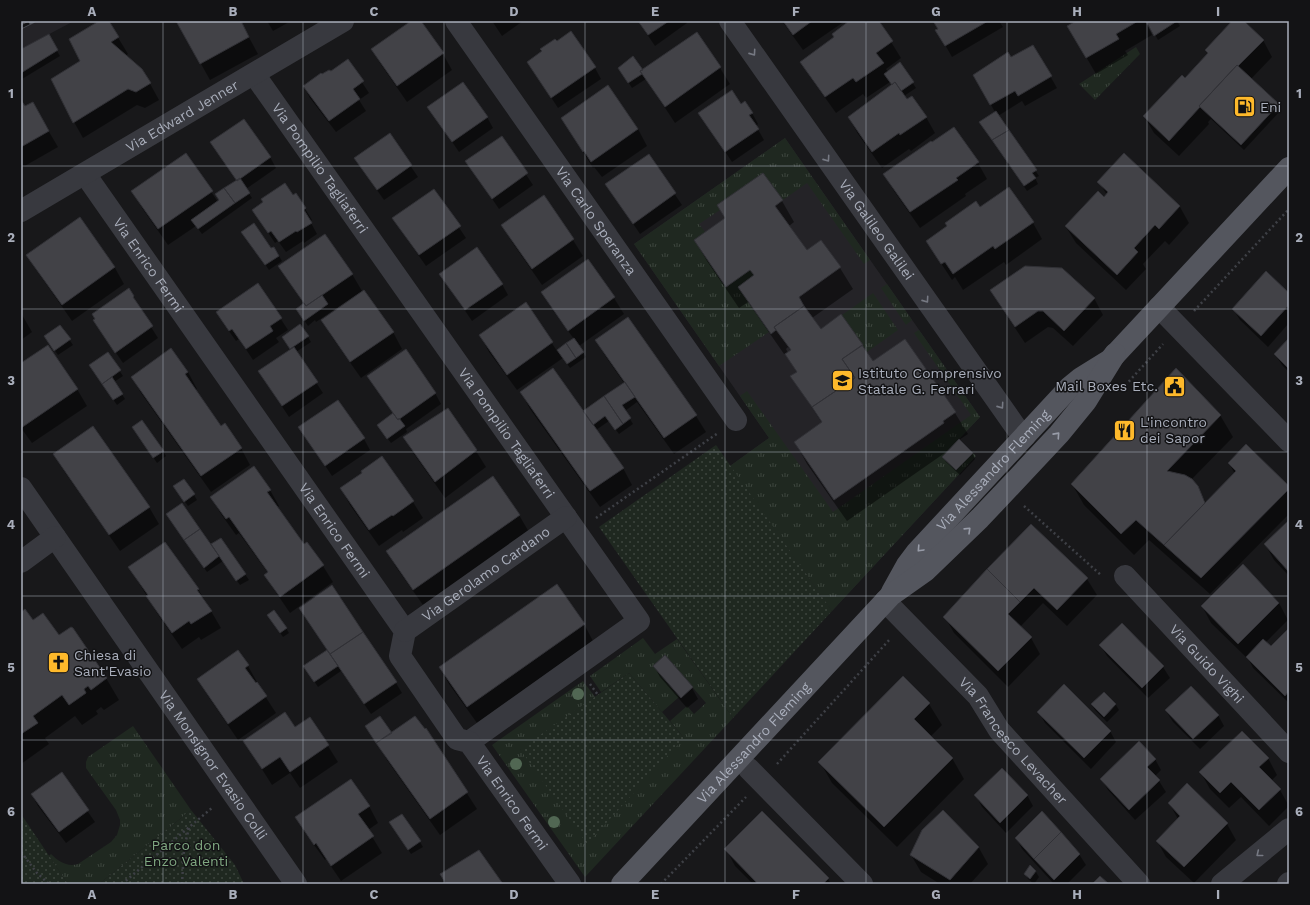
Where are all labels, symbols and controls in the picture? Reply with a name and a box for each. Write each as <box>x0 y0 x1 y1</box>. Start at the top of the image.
text: A <box>88 4 97 19</box>
text: B <box>229 4 238 19</box>
text: C <box>370 4 379 19</box>
text: D <box>509 4 519 19</box>
text: E <box>651 4 659 19</box>
text: F <box>792 4 800 19</box>
text: G <box>931 4 941 19</box>
text: H <box>1072 4 1082 19</box>
text: I <box>1216 4 1220 19</box>
one-way arrow <box>748 49 756 56</box>
street label: Via Edward Jenner <box>123 76 241 155</box>
text: 1 <box>8 86 14 101</box>
text: 1 <box>1296 86 1302 101</box>
fuel station icon: Eni <box>1231 94 1257 120</box>
place label: Eni <box>1260 99 1281 115</box>
street label: Via Pompilio Tagliaferri <box>269 100 372 236</box>
one-way arrow <box>823 155 830 162</box>
street label: Via Carlo Speranza <box>552 163 640 278</box>
street label: Via Galileo Galilei <box>836 176 918 283</box>
street label: Via Enrico Fermi <box>110 214 187 315</box>
text: 2 <box>7 230 15 245</box>
text: 2 <box>1295 230 1303 245</box>
one-way arrow <box>921 296 929 303</box>
street label: Via Pompilio Tagliaferri <box>455 365 558 501</box>
place label: Istituto Comprensivo Statale G. Ferrari <box>858 365 1002 397</box>
school or university icon: Istituto Comprensivo Statale G. Ferrari <box>829 368 855 394</box>
text: 3 <box>7 373 15 388</box>
public building icon: Mail Boxes Etc. <box>1161 373 1187 399</box>
text: 3 <box>1295 373 1303 388</box>
place label: Mail Boxes Etc. <box>1055 378 1158 394</box>
one-way arrow <box>996 402 1003 409</box>
street label: Via Alessandro Fleming <box>933 406 1053 534</box>
place label: L'incontro dei Sapor <box>1140 414 1207 446</box>
restaurant icon: L'incontro dei Sapor <box>1111 417 1137 443</box>
one-way arrow <box>1052 433 1059 440</box>
street label: Via Enrico Fermi <box>296 480 373 581</box>
text: 4 <box>7 517 16 532</box>
text: 4 <box>1295 517 1304 532</box>
street label: Via Gerolamo Cardano <box>419 523 553 625</box>
one-way arrow <box>963 527 971 535</box>
one-way arrow <box>917 544 925 552</box>
street label: Via Guido Vighi <box>1166 621 1247 707</box>
place label: Chiesa di Sant'Evasio <box>74 647 151 679</box>
church icon: Chiesa di Sant'Evasio <box>46 650 72 676</box>
text: 5 <box>7 660 15 675</box>
text: 5 <box>1295 660 1303 675</box>
street label: Via Francesco Levacher <box>956 674 1071 808</box>
street label: Via Alessandro Fleming <box>693 679 814 806</box>
street label: Via Monsignor Evasio Colli <box>156 687 271 843</box>
street label: Via Enrico Fermi <box>473 752 551 853</box>
text: 6 <box>7 804 15 819</box>
text: 6 <box>1295 804 1303 819</box>
park label: Parco don Enzo Valenti <box>144 837 228 869</box>
one-way arrow <box>1256 849 1263 856</box>
text: A <box>88 887 97 902</box>
text: B <box>229 887 238 902</box>
text: C <box>370 887 379 902</box>
text: D <box>509 887 519 902</box>
text: E <box>651 887 659 902</box>
text: F <box>792 887 800 902</box>
text: G <box>931 887 941 902</box>
text: H <box>1072 887 1082 902</box>
text: I <box>1216 887 1220 902</box>

